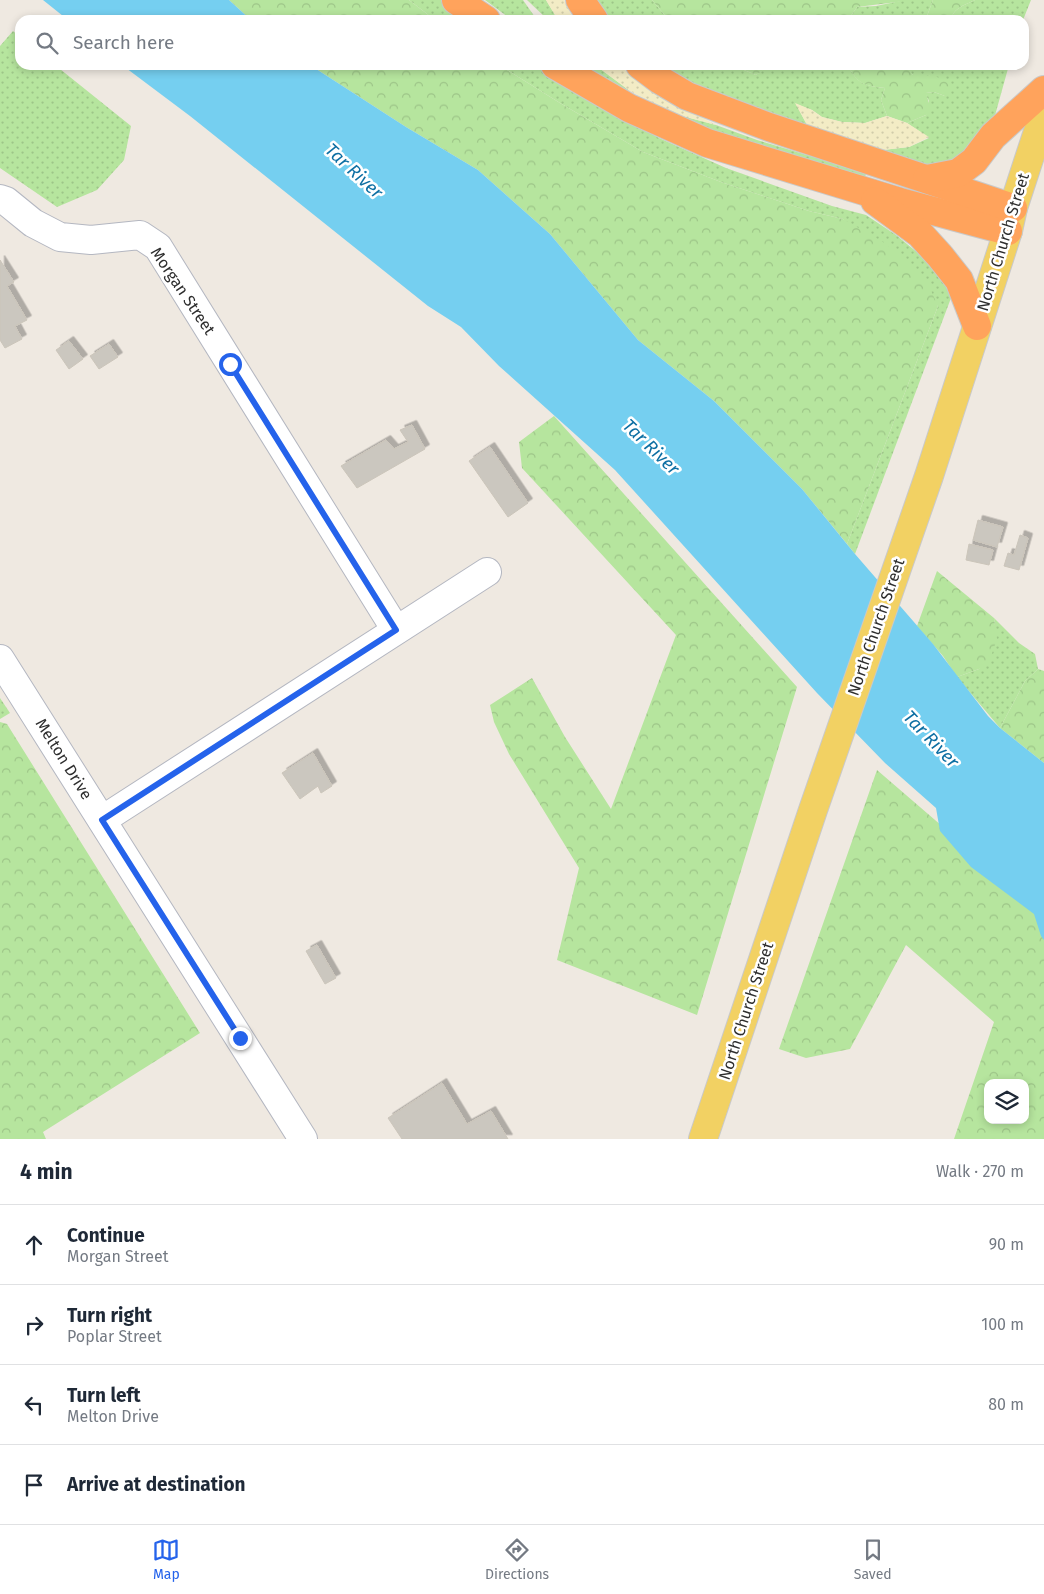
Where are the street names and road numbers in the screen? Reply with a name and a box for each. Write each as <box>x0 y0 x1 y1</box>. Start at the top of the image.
street label: North Church Street <box>973 170 1033 313</box>
street label: Morgan Street <box>147 244 219 339</box>
street label: North Church Street <box>844 556 908 698</box>
street label: Melton Drive <box>32 715 96 803</box>
street label: North Church Street <box>715 940 777 1082</box>

